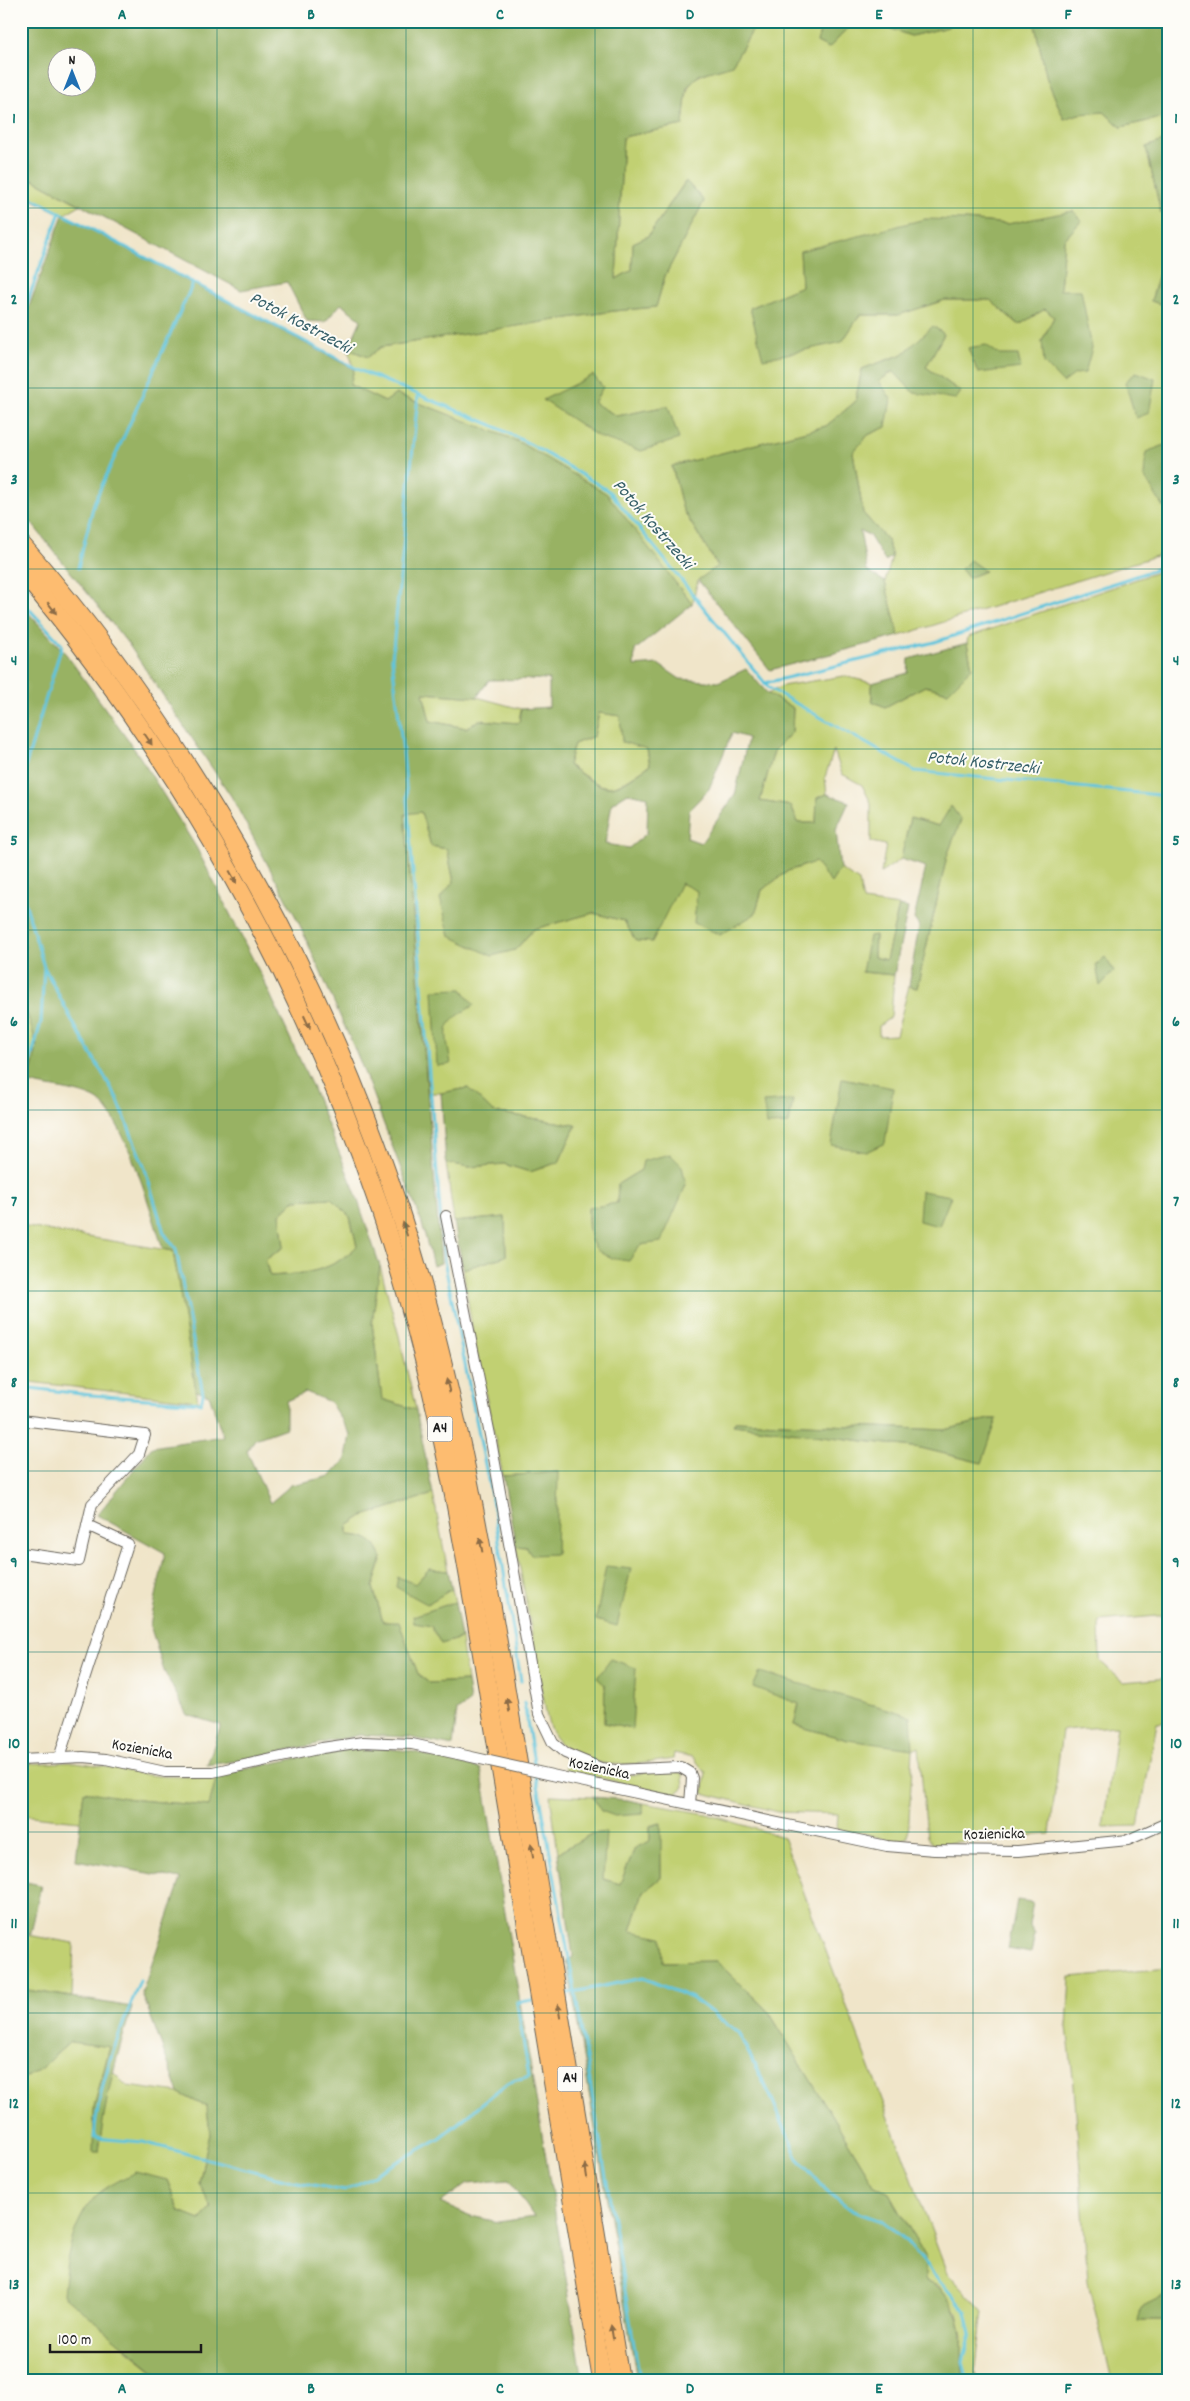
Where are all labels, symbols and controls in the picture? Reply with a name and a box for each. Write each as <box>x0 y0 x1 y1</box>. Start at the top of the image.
text: A <box>118 4 127 27</box>
text: B <box>307 4 315 27</box>
text: C <box>496 4 504 27</box>
text: D <box>686 4 695 27</box>
text: E <box>875 4 883 27</box>
text: F <box>1064 4 1072 27</box>
north arrow <box>48 48 98 98</box>
text: N <box>69 51 76 71</box>
text: 1 <box>12 108 16 131</box>
text: 1 <box>1174 108 1178 131</box>
water label: Potok Kostrzecki <box>245 287 358 363</box>
text: 2 <box>11 289 18 312</box>
text: 2 <box>1173 289 1180 312</box>
text: 3 <box>10 469 18 492</box>
text: 3 <box>1172 469 1180 492</box>
water label: Potok Kostrzecki <box>606 474 700 578</box>
one-way arrow <box>47 601 58 614</box>
text: 4 <box>11 650 17 673</box>
text: 4 <box>1173 650 1179 673</box>
one-way arrow <box>143 732 153 746</box>
water label: Potok Kostrzecki <box>926 746 1043 783</box>
text: 5 <box>10 830 18 853</box>
text: 5 <box>1172 830 1180 853</box>
one-way arrow <box>229 870 237 885</box>
text: 6 <box>10 1011 18 1034</box>
text: 6 <box>1172 1011 1180 1034</box>
one-way arrow <box>303 1015 311 1029</box>
text: 7 <box>11 1191 17 1214</box>
text: 7 <box>1173 1191 1179 1214</box>
one-way arrow <box>401 1221 409 1236</box>
text: 8 <box>11 1372 18 1395</box>
text: 8 <box>1173 1372 1180 1395</box>
one-way arrow <box>444 1378 452 1393</box>
road number: A4 <box>428 1416 452 1442</box>
one-way arrow <box>476 1537 484 1553</box>
text: 9 <box>10 1552 18 1575</box>
text: 9 <box>1172 1552 1180 1575</box>
one-way arrow <box>504 1697 512 1713</box>
text: 10 <box>8 1733 20 1756</box>
street label: Kozienicka <box>110 1733 175 1767</box>
text: 10 <box>1170 1733 1182 1756</box>
street label: Kozienicka <box>567 1751 632 1787</box>
street label: Kozienicka <box>963 1823 1025 1847</box>
one-way arrow <box>528 1842 536 1858</box>
text: 11 <box>10 1913 18 1936</box>
text: 11 <box>1172 1913 1180 1936</box>
one-way arrow <box>554 2003 562 2019</box>
road number: A4 <box>558 2066 582 2092</box>
text: 12 <box>9 2093 19 2116</box>
text: 12 <box>1171 2093 1181 2116</box>
one-way arrow <box>581 2163 589 2179</box>
text: 13 <box>9 2274 19 2297</box>
text: 13 <box>1171 2274 1181 2297</box>
scale bar <box>50 2321 201 2353</box>
one-way arrow <box>608 2323 616 2339</box>
text: 100 m <box>58 2330 91 2352</box>
text: A <box>118 2378 127 2401</box>
text: B <box>307 2378 315 2401</box>
text: C <box>496 2378 504 2401</box>
text: D <box>686 2378 695 2401</box>
text: E <box>875 2378 883 2401</box>
text: F <box>1064 2378 1072 2401</box>

